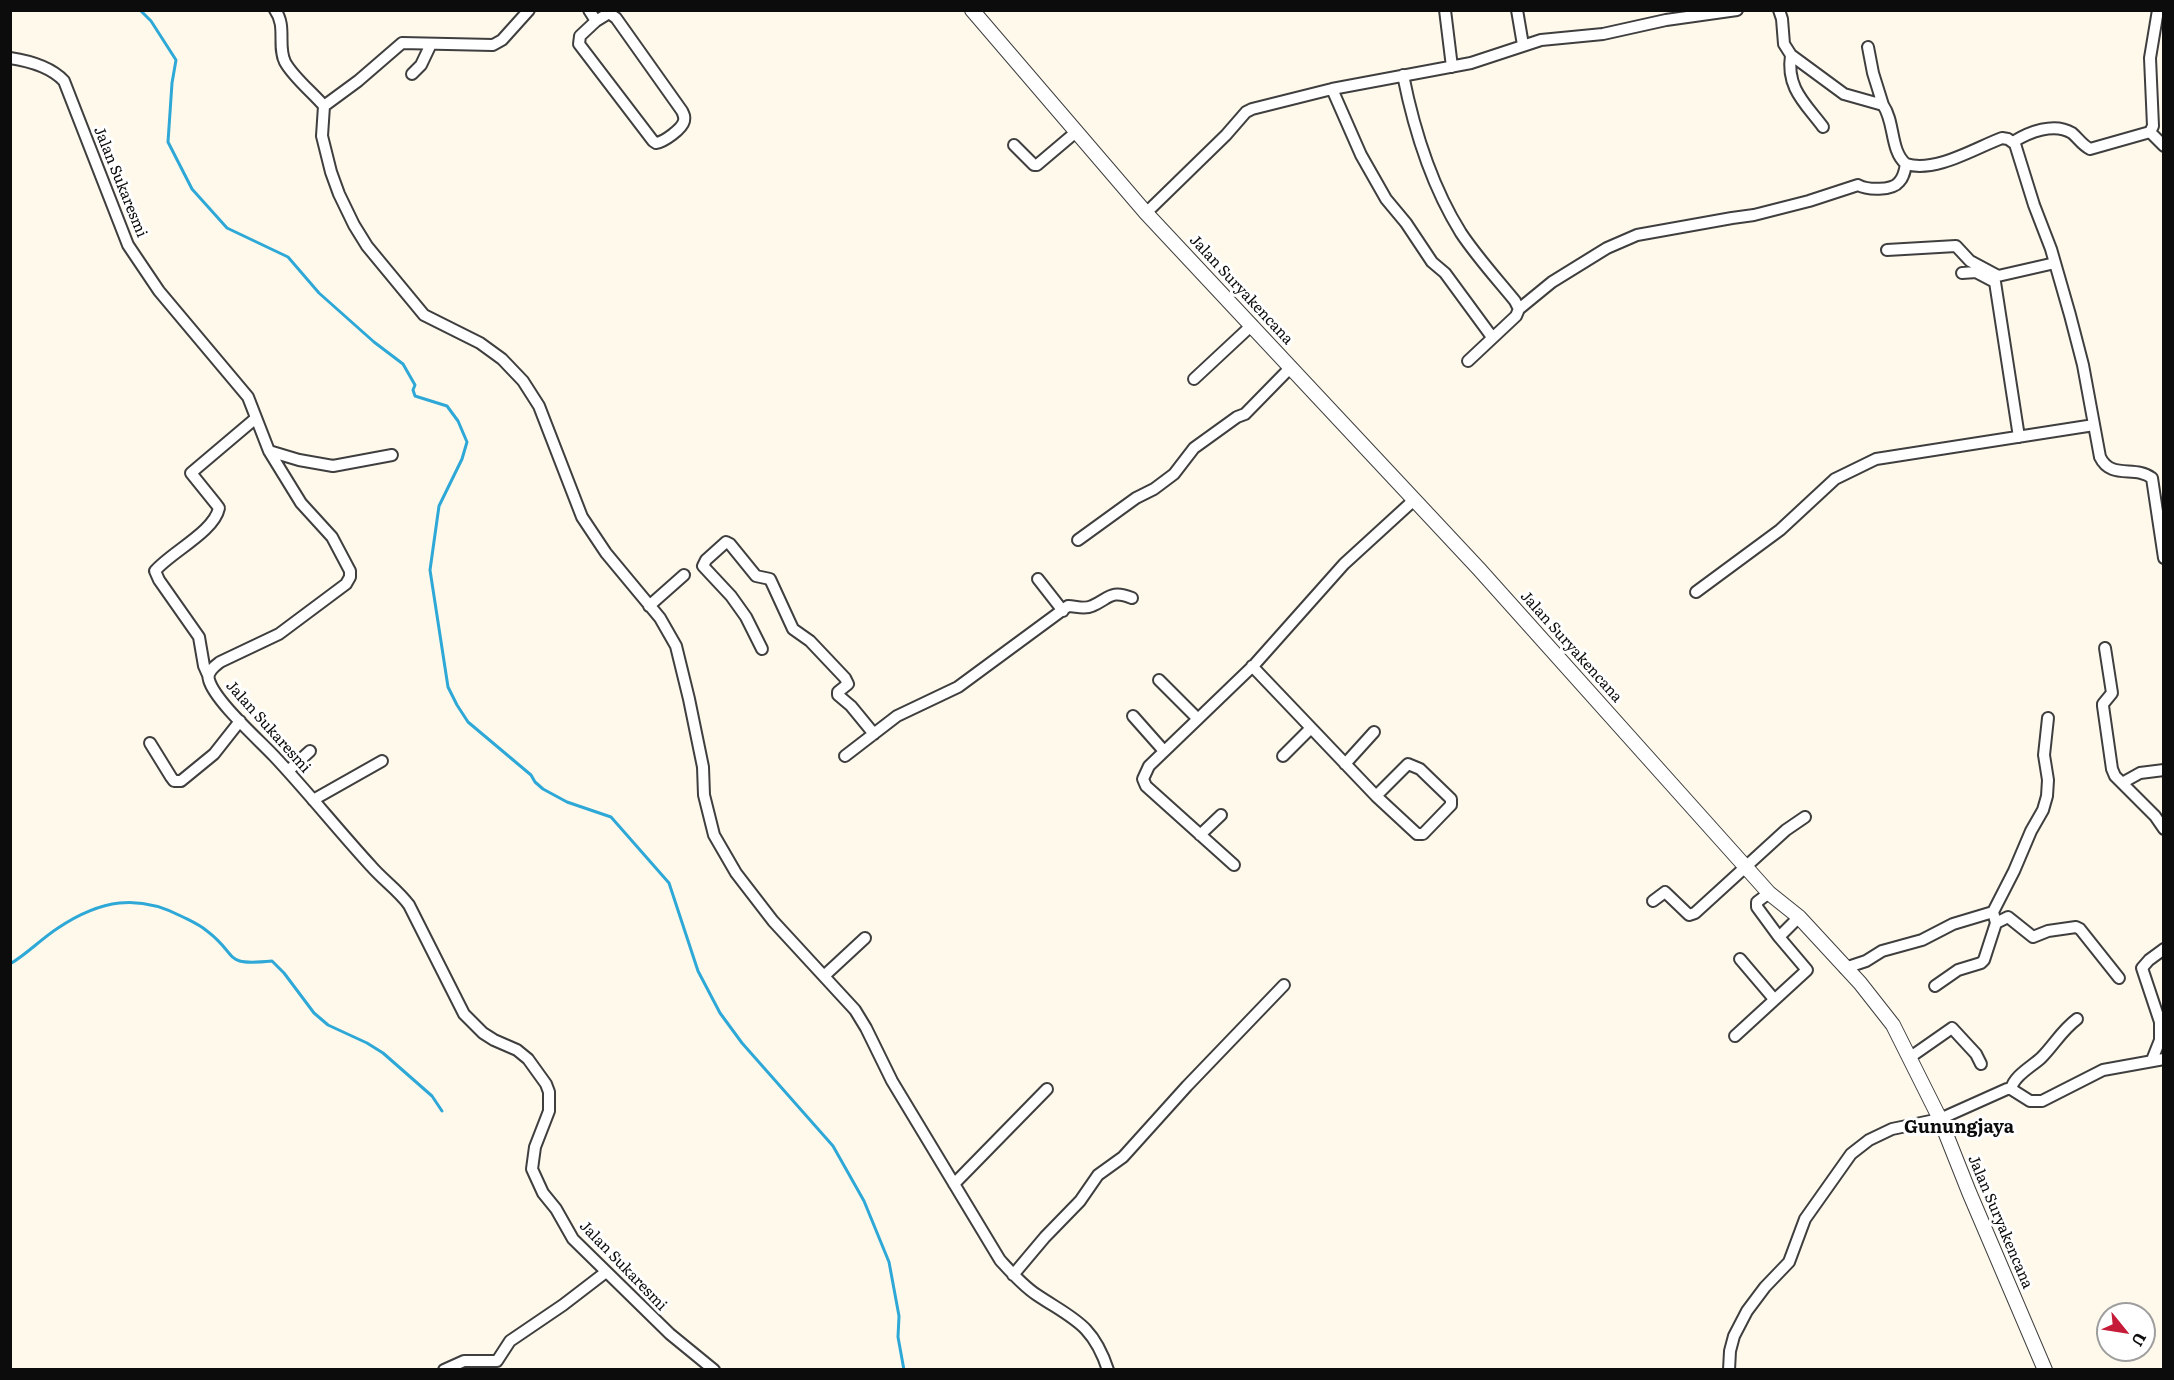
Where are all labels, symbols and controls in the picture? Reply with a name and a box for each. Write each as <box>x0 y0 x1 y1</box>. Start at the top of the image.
street label: Jalan Sukaresmi <box>90 124 150 240</box>
street label: Jalan Suryakencana <box>1185 231 1297 349</box>
street label: Jalan Suryakencana <box>1516 588 1626 706</box>
street label: Jalan Sukaresmi <box>222 677 314 777</box>
district label: Gunungjaya <box>1904 1117 2014 1139</box>
street label: Jalan Suryakencana <box>1964 1152 2036 1292</box>
street label: Jalan Sukaresmi <box>576 1217 670 1315</box>
north arrow <box>2096 1302 2156 1362</box>
text: U <box>2126 1329 2153 1351</box>

